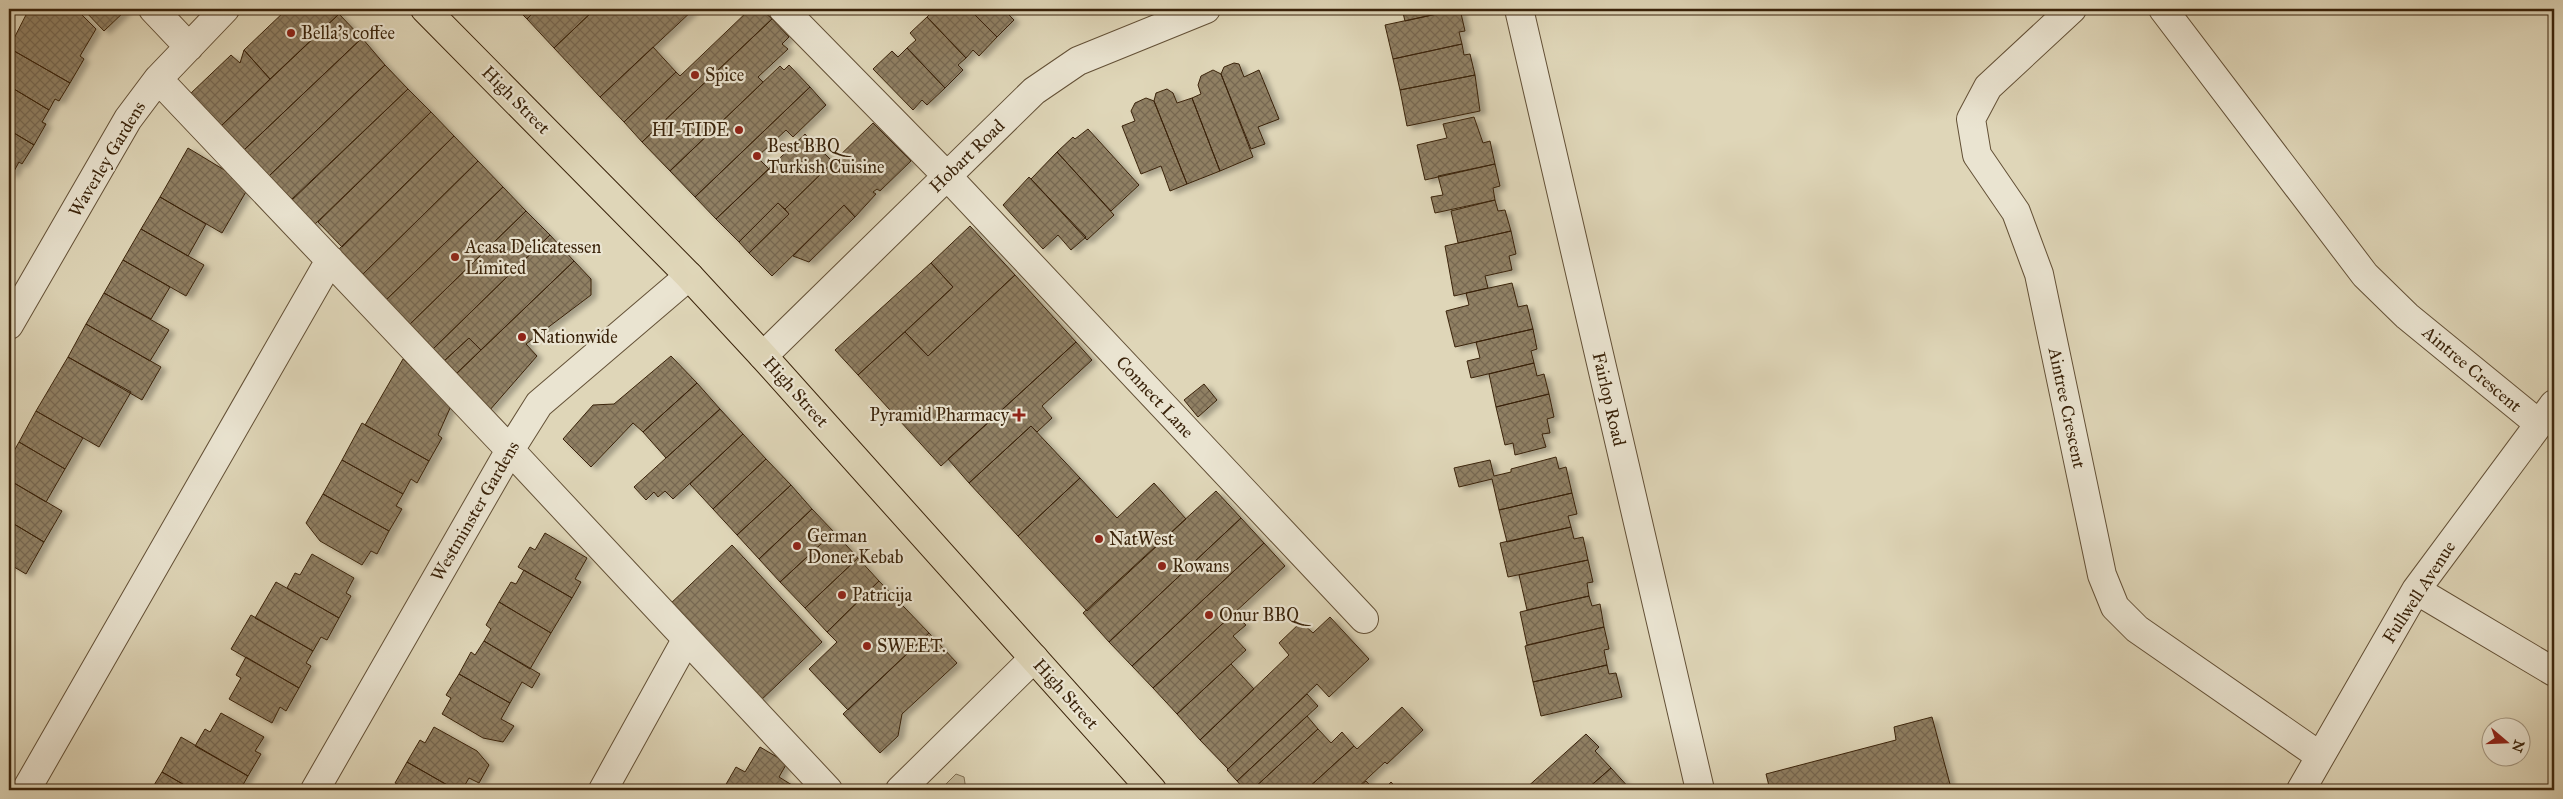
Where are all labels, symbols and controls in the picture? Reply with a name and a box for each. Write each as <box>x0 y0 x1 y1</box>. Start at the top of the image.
place label: Bella's coffee <box>301 22 395 44</box>
marker: Bella's coffee <box>285 27 297 39</box>
street label: High Street <box>477 61 555 140</box>
place label: Spice <box>705 64 744 86</box>
marker: Spice <box>689 69 701 81</box>
street label: Waverley Gardens <box>64 97 150 221</box>
street label: Hobart Road <box>925 115 1009 197</box>
place label: HI-TIDE <box>651 119 729 141</box>
marker: HI-TIDE <box>733 124 745 136</box>
place label: Best BBQ Turkish Cuisine <box>767 135 885 178</box>
marker: Best BBQ Turkish Cuisine <box>751 150 763 162</box>
place label: Acasa Delicatessen Limited <box>464 236 601 279</box>
marker: Acasa Delicatessen Limited <box>449 251 461 263</box>
street label: Aintree Crescent <box>2417 320 2527 417</box>
place label: Nationwide <box>532 326 618 348</box>
marker: Nationwide <box>516 331 528 343</box>
street label: Aintree Crescent <box>2043 345 2091 471</box>
street label: Fairlop Road <box>1588 350 1630 448</box>
street label: Connect Lane <box>1111 351 1199 443</box>
street label: High Street <box>758 352 834 433</box>
place label: Pyramid Pharmacy <box>870 404 1010 426</box>
marker: Pyramid Pharmacy <box>1013 409 1025 421</box>
street label: Westminster Gardens <box>426 437 524 585</box>
place label: German Doner Kebab <box>807 525 904 568</box>
place label: NatWest <box>1109 528 1175 550</box>
marker: NatWest <box>1093 533 1105 545</box>
street label: Fullwell Avenue <box>2378 537 2460 647</box>
marker: German Doner Kebab <box>791 540 803 552</box>
place label: Rowans <box>1172 555 1229 577</box>
marker: Rowans <box>1156 560 1168 572</box>
place label: Patricija <box>852 584 913 606</box>
marker: Patricija <box>836 589 848 601</box>
place label: Onur BBQ <box>1219 604 1311 626</box>
marker: Onur BBQ <box>1203 609 1215 621</box>
place label: SWEET. <box>877 635 946 657</box>
marker: SWEET. <box>861 640 873 652</box>
street label: High Street <box>1028 654 1104 735</box>
north arrow <box>2480 716 2530 766</box>
text: N <box>2508 738 2528 755</box>

